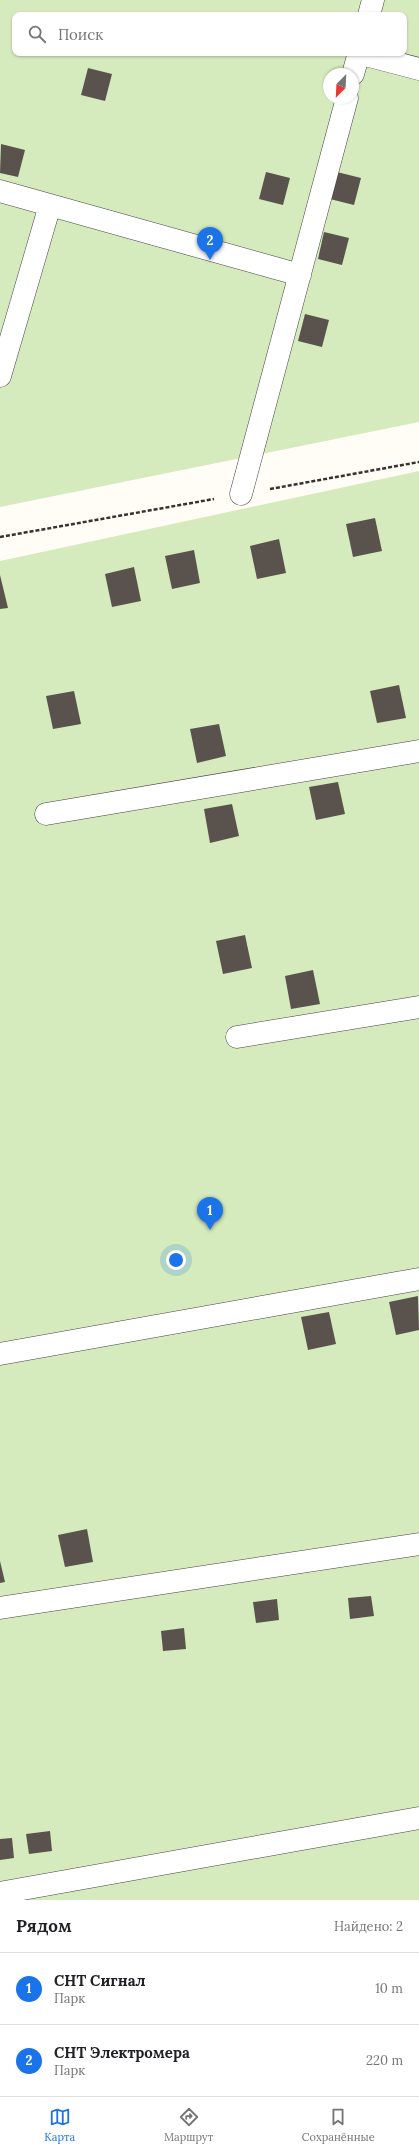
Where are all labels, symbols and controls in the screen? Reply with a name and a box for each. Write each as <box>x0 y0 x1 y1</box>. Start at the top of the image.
search box <box>12 12 407 56</box>
icon: search <box>26 23 48 45</box>
text: Поиск <box>58 25 103 44</box>
north arrow <box>323 68 359 104</box>
pin: 2 <box>197 227 223 260</box>
pin: 1 <box>197 1197 223 1230</box>
your location <box>166 1250 186 1270</box>
text: Рядом <box>16 1915 72 1937</box>
text: Найдено: 2 <box>334 1918 403 1935</box>
text: СНТ Сигнал <box>54 1971 146 1990</box>
text: 1 <box>26 1980 32 1997</box>
text: 10 m <box>375 1980 403 1997</box>
text: Парк <box>54 1990 85 2007</box>
text: СНТ Электромера <box>54 2043 190 2062</box>
text: 2 <box>26 2052 32 2069</box>
text: 220 m <box>366 2052 403 2069</box>
text: Парк <box>54 2062 85 2079</box>
tab: Карта <box>44 2106 75 2144</box>
tab: Маршрут <box>164 2106 213 2144</box>
tab: Сохранённые <box>302 2106 375 2144</box>

